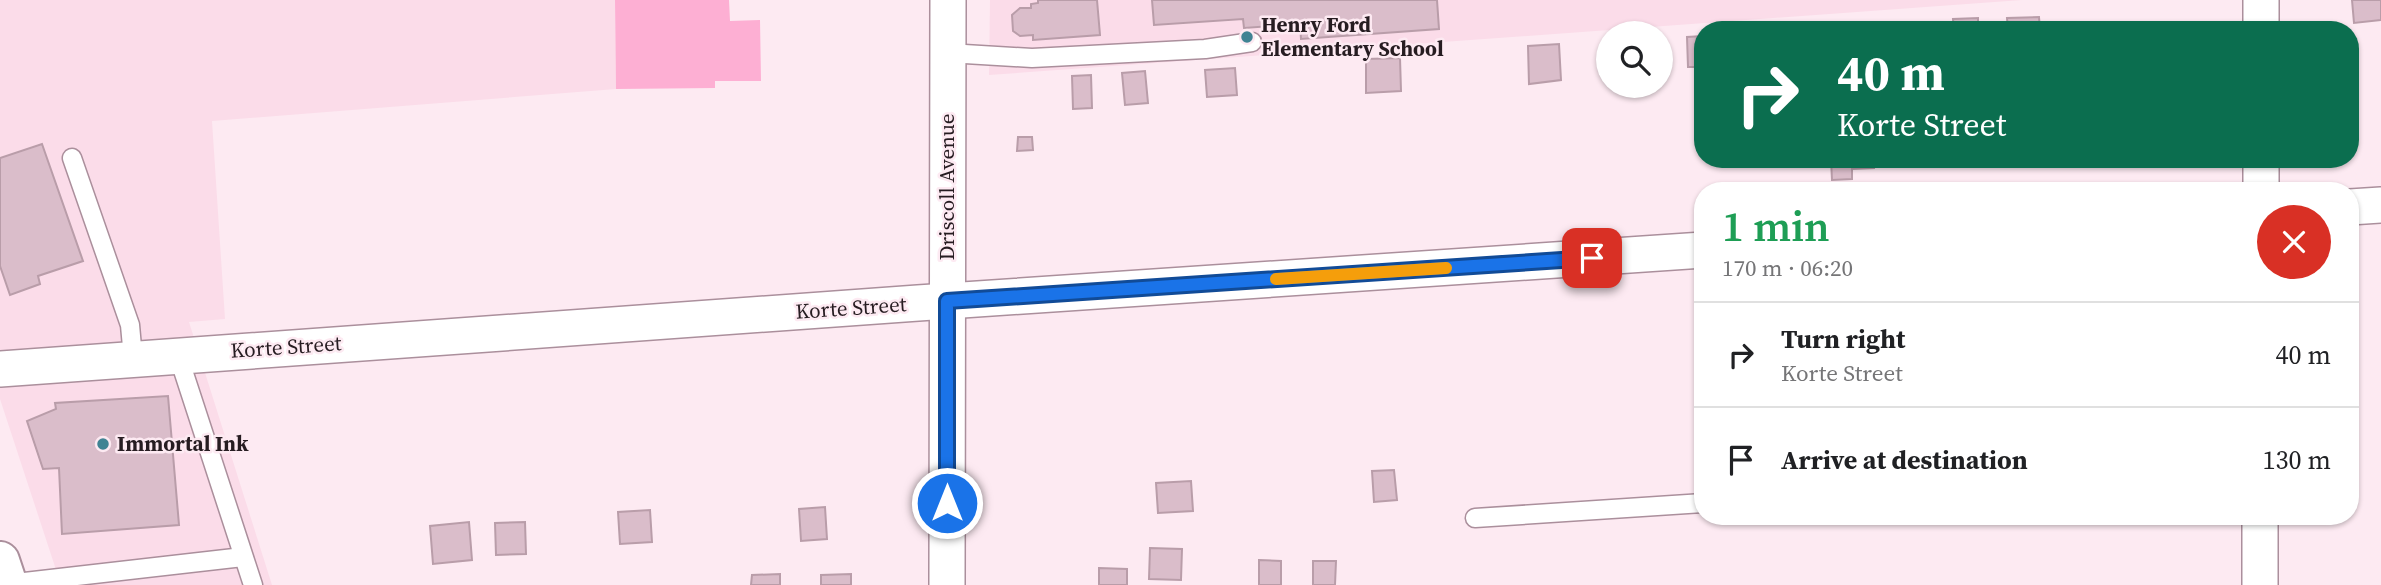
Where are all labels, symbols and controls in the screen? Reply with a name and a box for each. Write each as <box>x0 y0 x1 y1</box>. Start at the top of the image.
place label: Henry Ford Elementary School <box>1261 10 1444 63</box>
map controls <box>1596 21 1673 98</box>
button: search <box>1596 21 1673 98</box>
marker: Henry Ford Elementary School <box>1239 29 1255 45</box>
text: 40 m <box>1837 39 1945 106</box>
icon: right <box>1722 49 1813 140</box>
text: Korte Street <box>1837 103 2006 147</box>
street label: Driscoll Avenue <box>932 113 961 261</box>
text: 1 min <box>1722 197 1830 255</box>
button: close <box>2257 205 2331 279</box>
pin <box>1562 228 1622 288</box>
icon: arrive <box>1573 239 1611 277</box>
text: 170 m · 06:20 <box>1722 252 1853 284</box>
street label: Korte Street <box>795 289 908 326</box>
text: Turn right <box>1781 321 1905 357</box>
street label: Korte Street <box>230 328 343 365</box>
icon: right <box>1722 336 1760 374</box>
text: 40 m <box>2276 337 2331 373</box>
text: Korte Street <box>1781 357 1903 389</box>
place label: Immortal Ink <box>117 429 249 458</box>
marker: Immortal Ink <box>95 436 111 452</box>
icon: arrive <box>1722 441 1760 479</box>
text: Arrive at destination <box>1781 442 2028 478</box>
text: 130 m <box>2263 442 2331 478</box>
position arrow <box>910 466 984 540</box>

